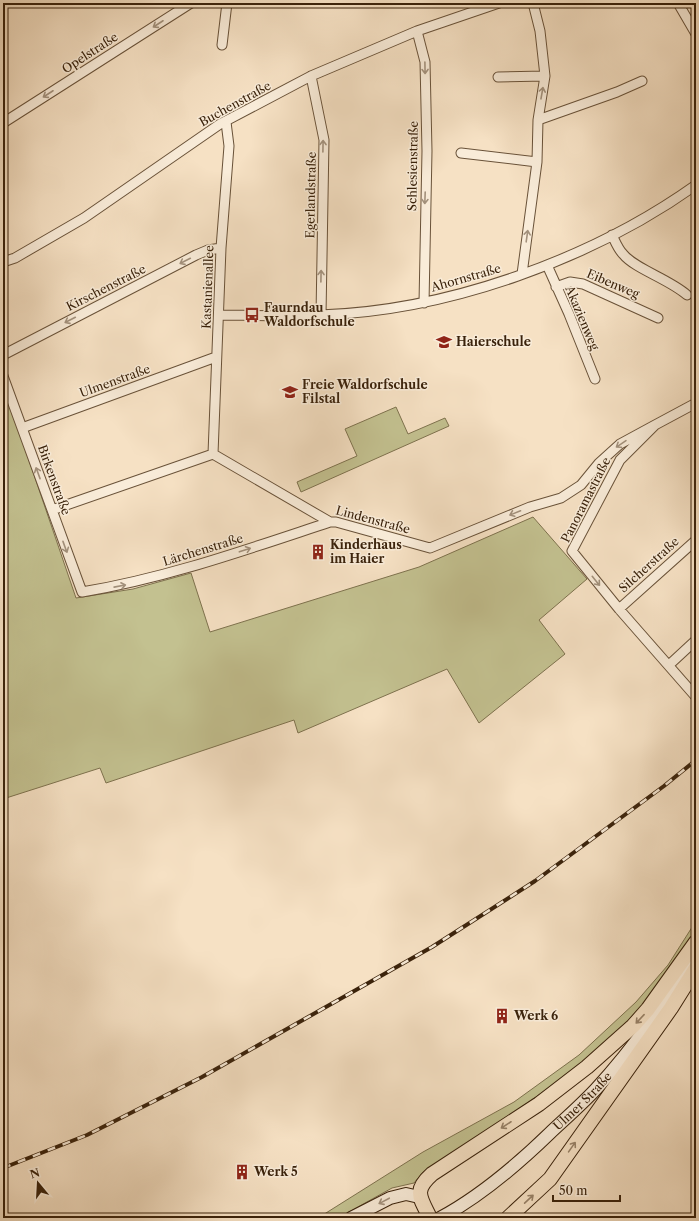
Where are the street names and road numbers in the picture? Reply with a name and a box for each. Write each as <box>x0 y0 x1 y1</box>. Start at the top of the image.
street label: Opelstraße <box>59 29 121 76</box>
street label: Buchenstraße <box>196 78 273 129</box>
street label: Schlesienstraße <box>404 121 421 211</box>
street label: Egerlandstraße <box>302 151 319 238</box>
street label: Kastanienallee <box>199 245 216 329</box>
street label: Ahornstraße <box>428 260 503 295</box>
street label: Kirschenstraße <box>64 261 148 314</box>
street label: Eibenweg <box>585 266 642 302</box>
street label: Akazienweg <box>562 282 603 353</box>
street label: Ulmenstraße <box>77 361 152 400</box>
street label: Birkenstraße <box>35 443 74 517</box>
street label: Panoramastraße <box>558 454 614 545</box>
street label: Lindenstraße <box>334 502 412 537</box>
street label: Lärchenstraße <box>161 530 245 569</box>
street label: Silcherstraße <box>615 534 682 596</box>
street label: Ulmer Straße <box>550 1068 615 1133</box>

